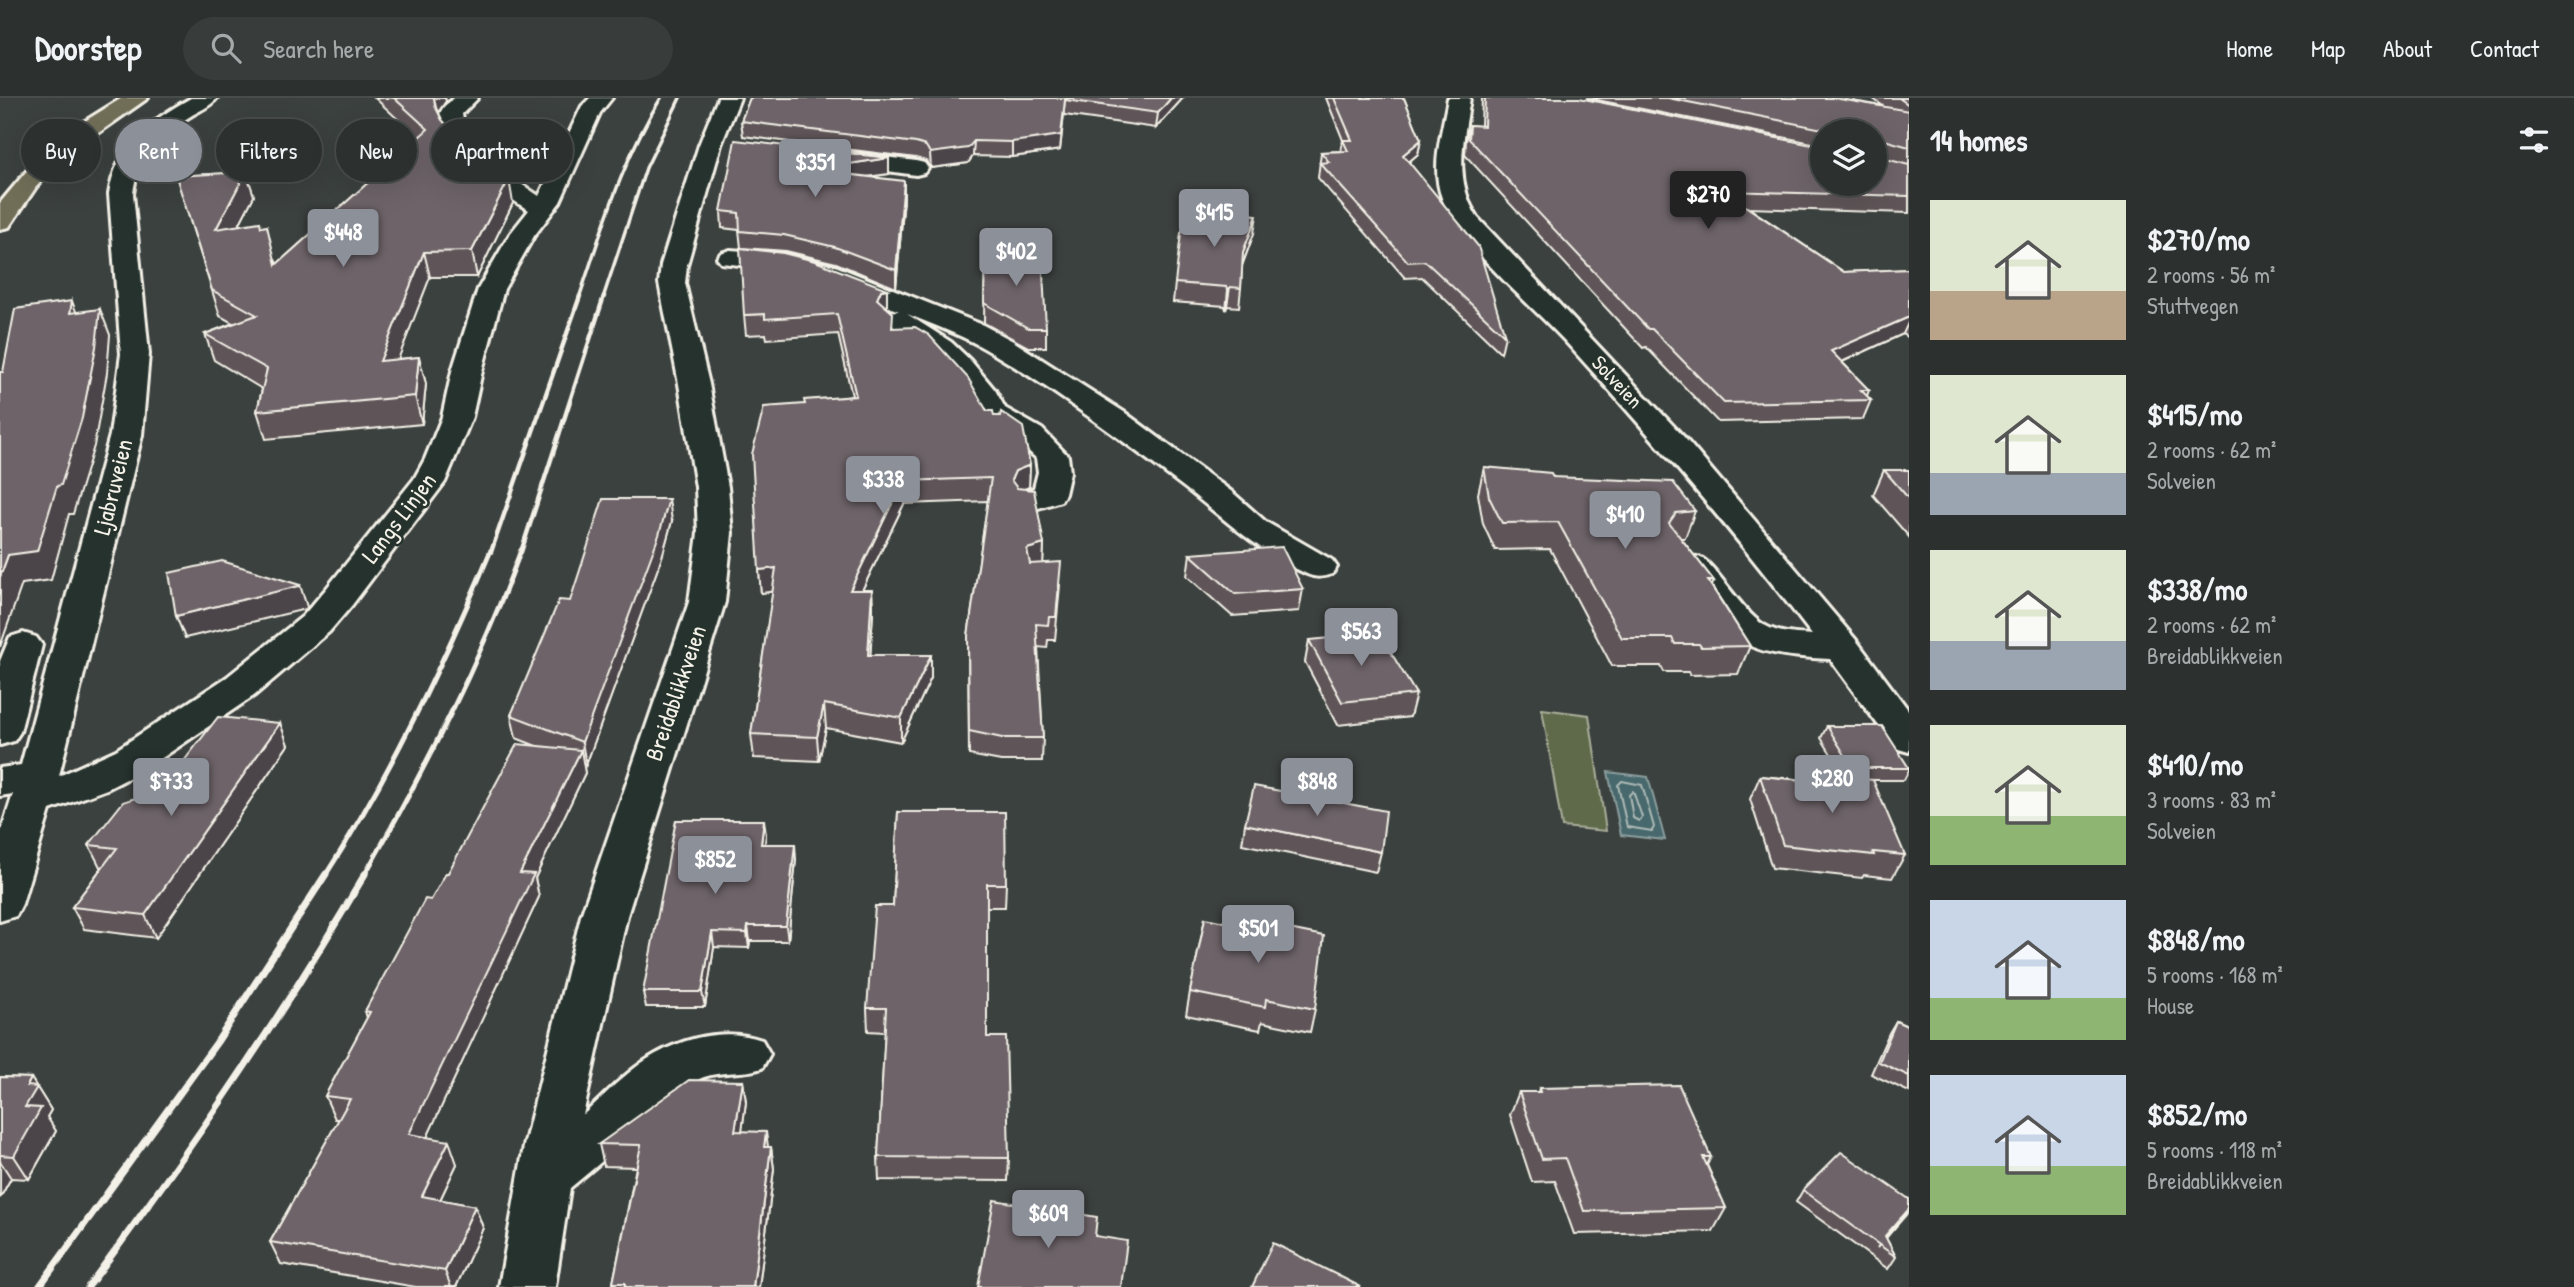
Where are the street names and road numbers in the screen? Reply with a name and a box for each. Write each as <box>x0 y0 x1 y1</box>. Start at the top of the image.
street label: Solveien <box>1585 349 1649 415</box>
street label: Ljabruveien <box>85 436 139 538</box>
street label: Langs Linjen <box>354 466 443 569</box>
street label: Breidablikkveien <box>637 621 713 765</box>

